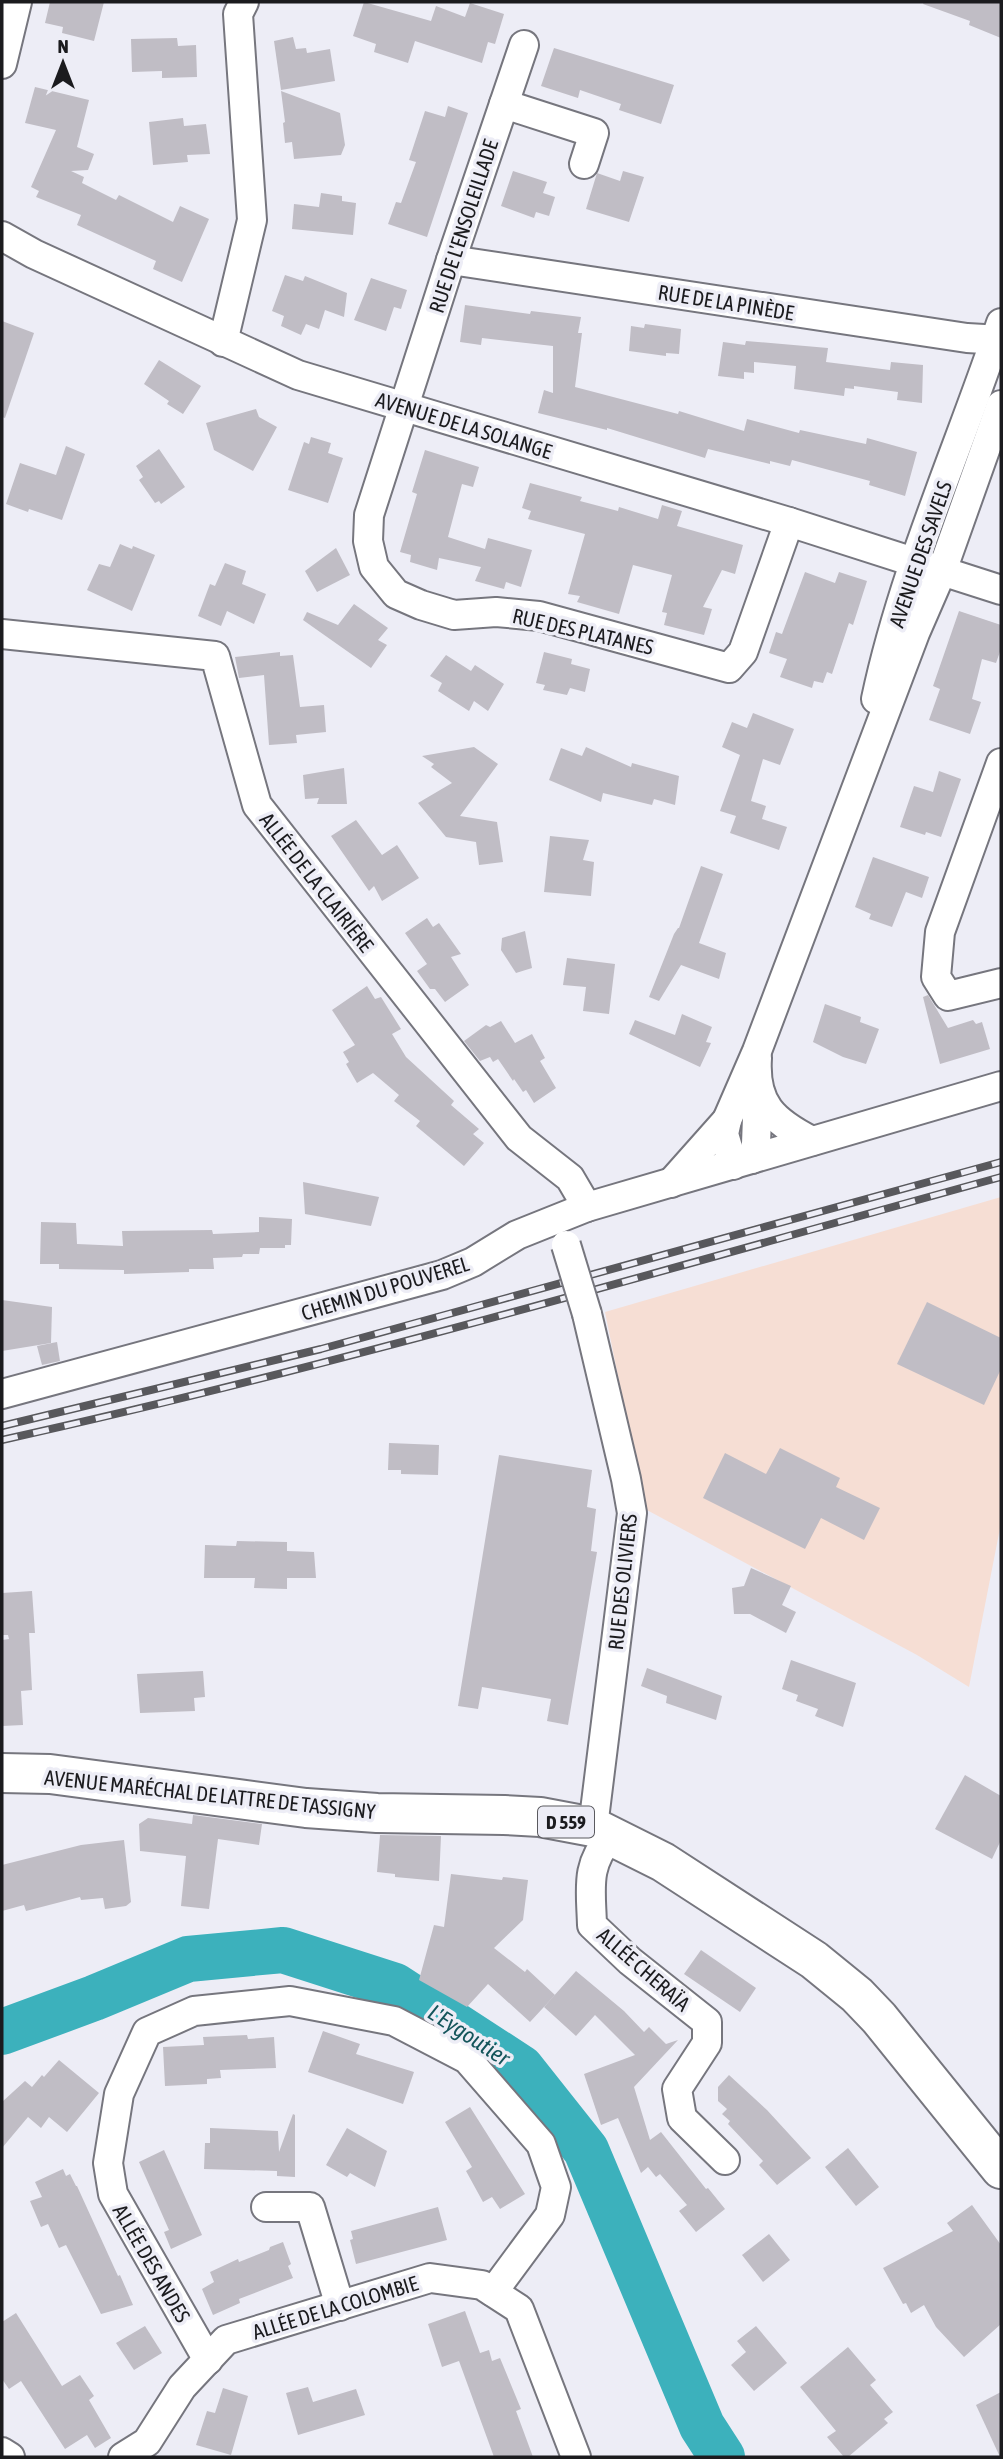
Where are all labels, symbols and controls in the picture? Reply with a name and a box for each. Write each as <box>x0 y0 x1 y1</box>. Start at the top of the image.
north arrow <box>28 28 98 98</box>
text: N <box>57 35 69 57</box>
street label: RUE DE L'ENSOLEILLADE <box>424 136 502 316</box>
street label: RUE DE LA PINÈDE <box>656 279 796 325</box>
street label: AVENUE DE LA SOLANGE <box>373 387 555 463</box>
street label: AVENUE DES SAVELS <box>884 478 956 630</box>
street label: RUE DES PLATANES <box>510 603 656 659</box>
street label: ALLÉE DE LA CLAIRIÈRE <box>255 808 379 956</box>
street label: CHEMIN DU POUVEREL <box>298 1251 472 1325</box>
street label: RUE DES OLIVIERS <box>603 1513 641 1651</box>
street label: AVENUE MARÉCHAL DE LATTRE DE TASSIGNY <box>43 1765 377 1823</box>
road number: D 559 <box>538 1806 594 1838</box>
street label: ALLÉE CHERAÏA <box>593 1922 696 2016</box>
water label: L'Eygoutier <box>423 1999 516 2072</box>
street label: ALLÉE DES ANDES <box>109 2200 195 2326</box>
street label: ALLÉE DE LA COLOMBIE <box>249 2270 421 2344</box>

